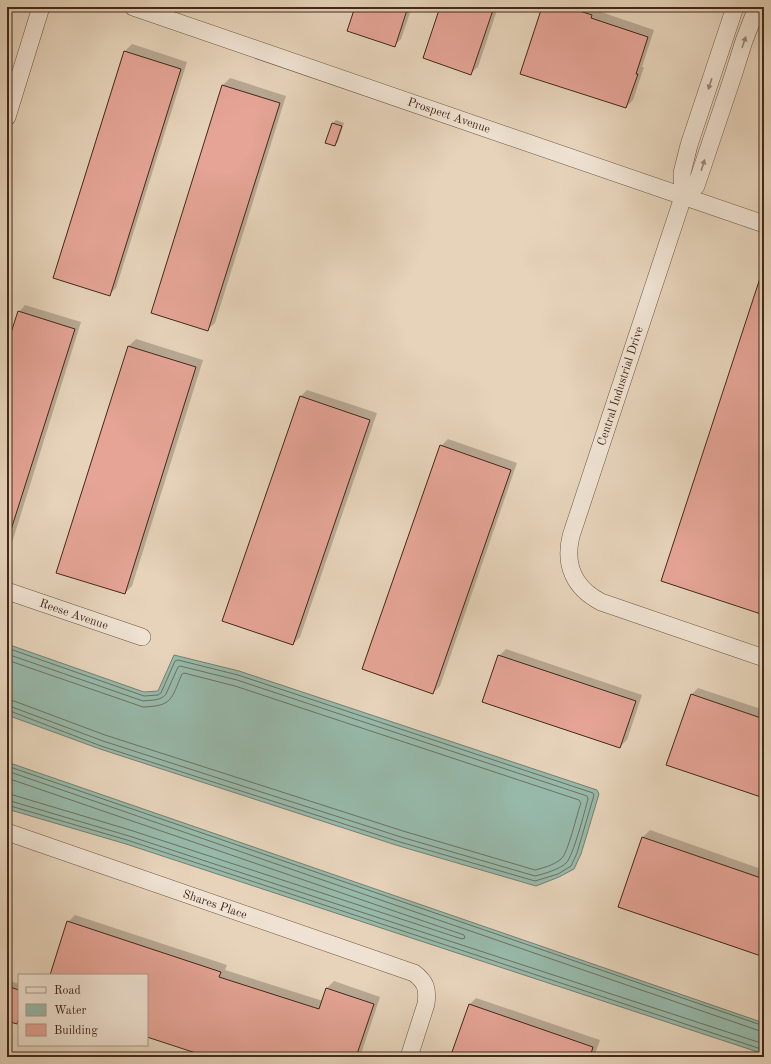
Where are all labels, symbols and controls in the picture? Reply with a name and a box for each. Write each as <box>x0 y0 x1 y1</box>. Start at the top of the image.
one-way arrow <box>741 35 747 47</box>
one-way arrow <box>707 78 713 90</box>
street label: Prospect Avenue <box>406 96 492 136</box>
one-way arrow <box>700 159 706 171</box>
street label: Central Industrial Drive <box>596 325 646 447</box>
street label: Reese Avenue <box>38 598 110 632</box>
street label: Shares Place <box>181 888 249 922</box>
legend <box>18 974 148 1046</box>
text: Road <box>54 985 81 997</box>
text: Water <box>54 1005 87 1017</box>
text: Building <box>54 1025 98 1037</box>

